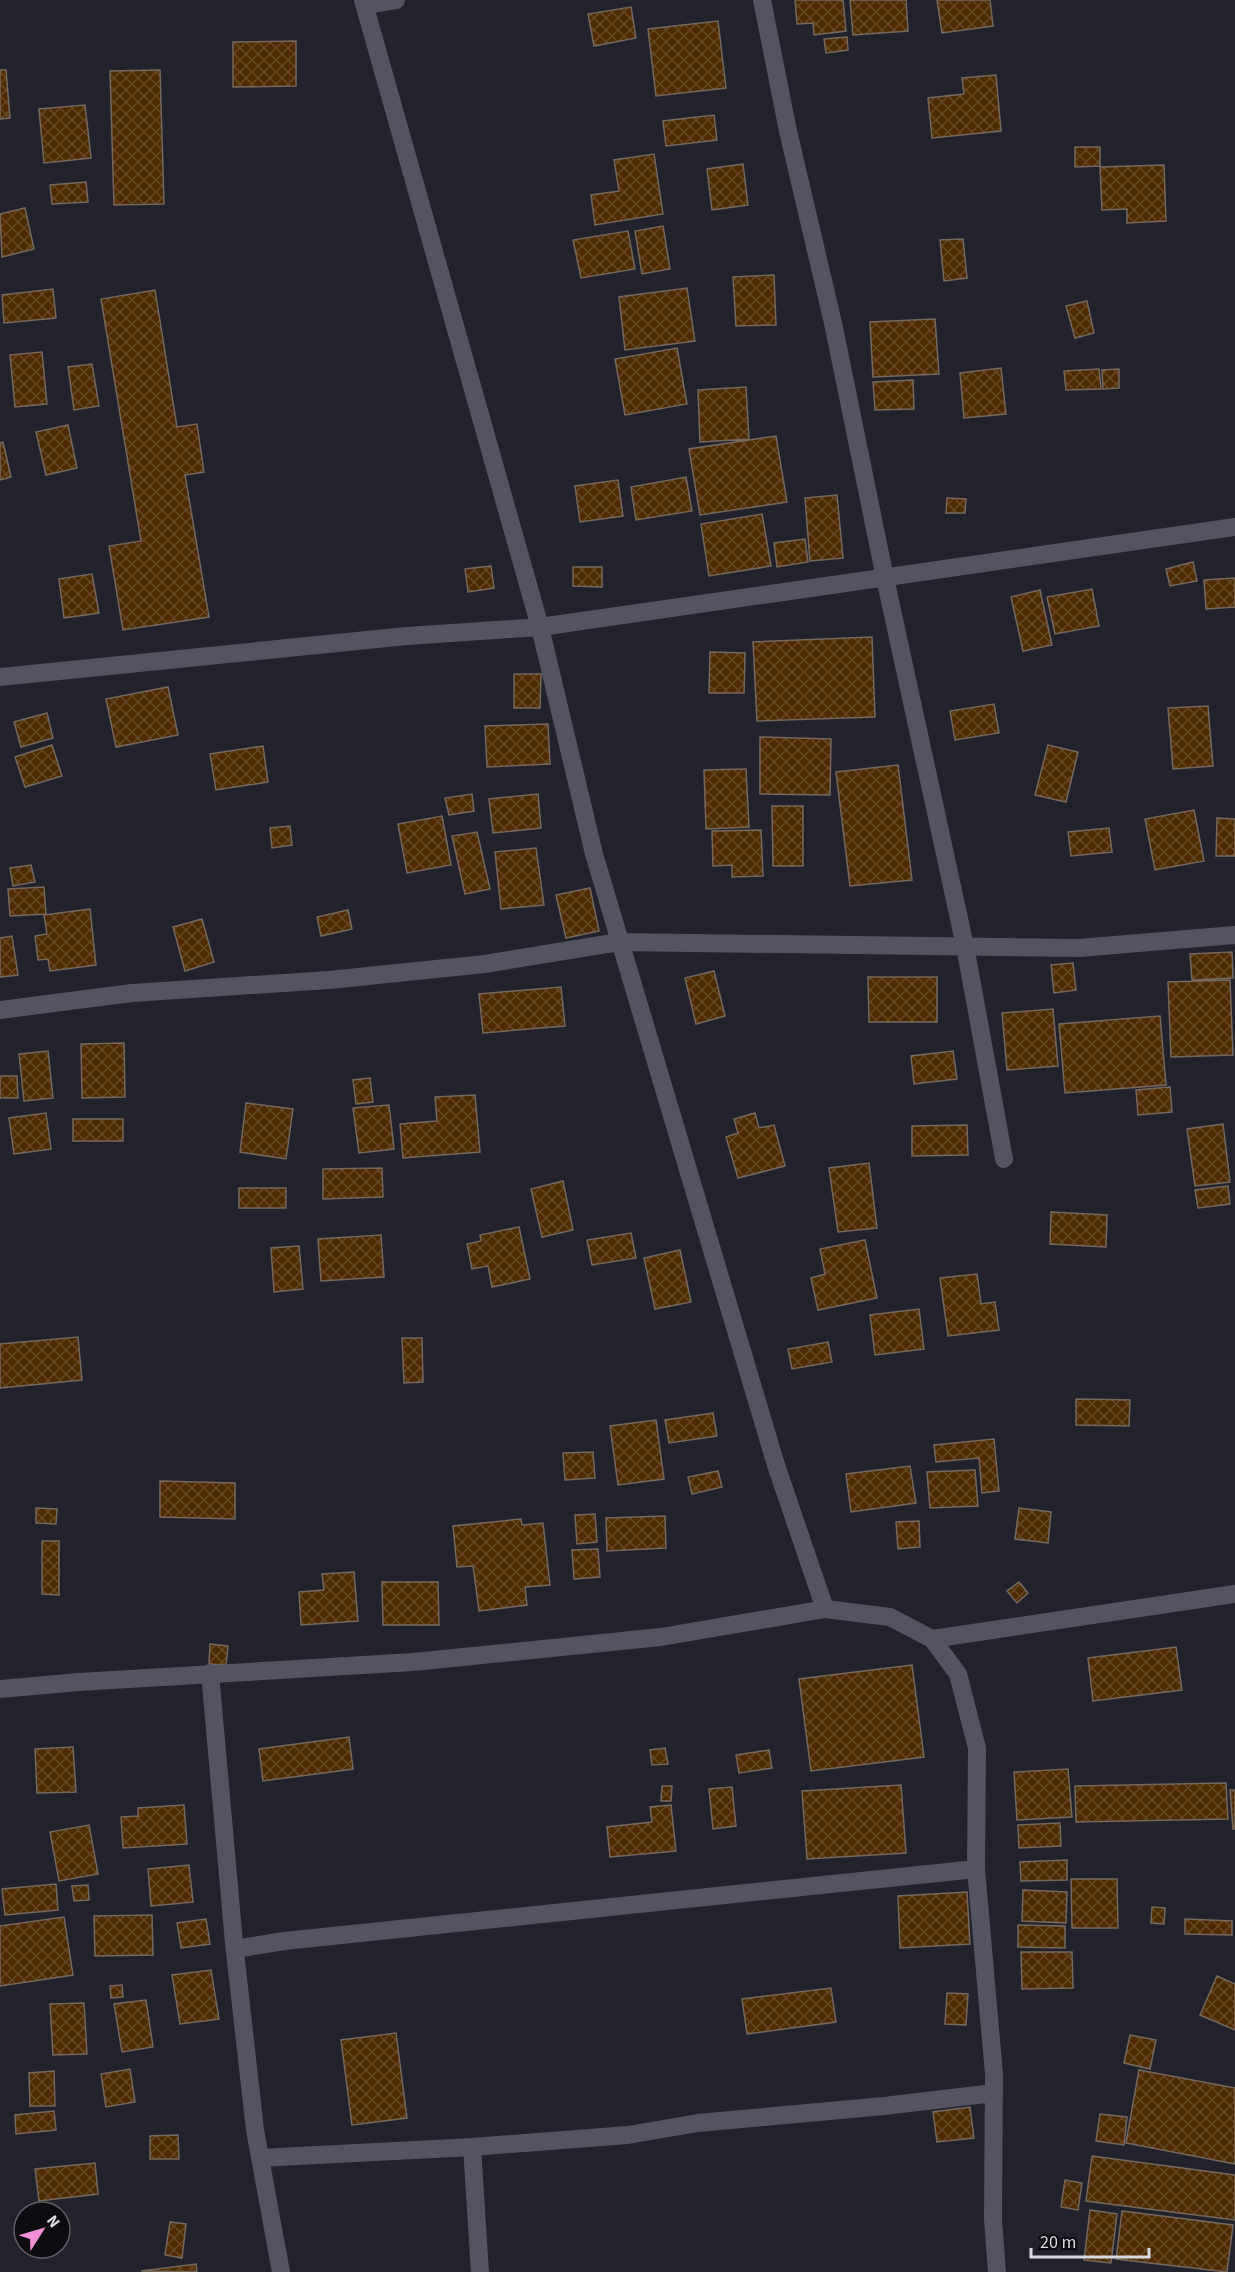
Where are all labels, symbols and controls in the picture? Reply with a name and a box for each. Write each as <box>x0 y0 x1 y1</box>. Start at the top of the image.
north arrow <box>12 2200 72 2260</box>
text: N <box>41 2211 65 2232</box>
scale bar <box>1031 2221 1150 2259</box>
text: 20 m <box>1040 2230 1076 2255</box>

